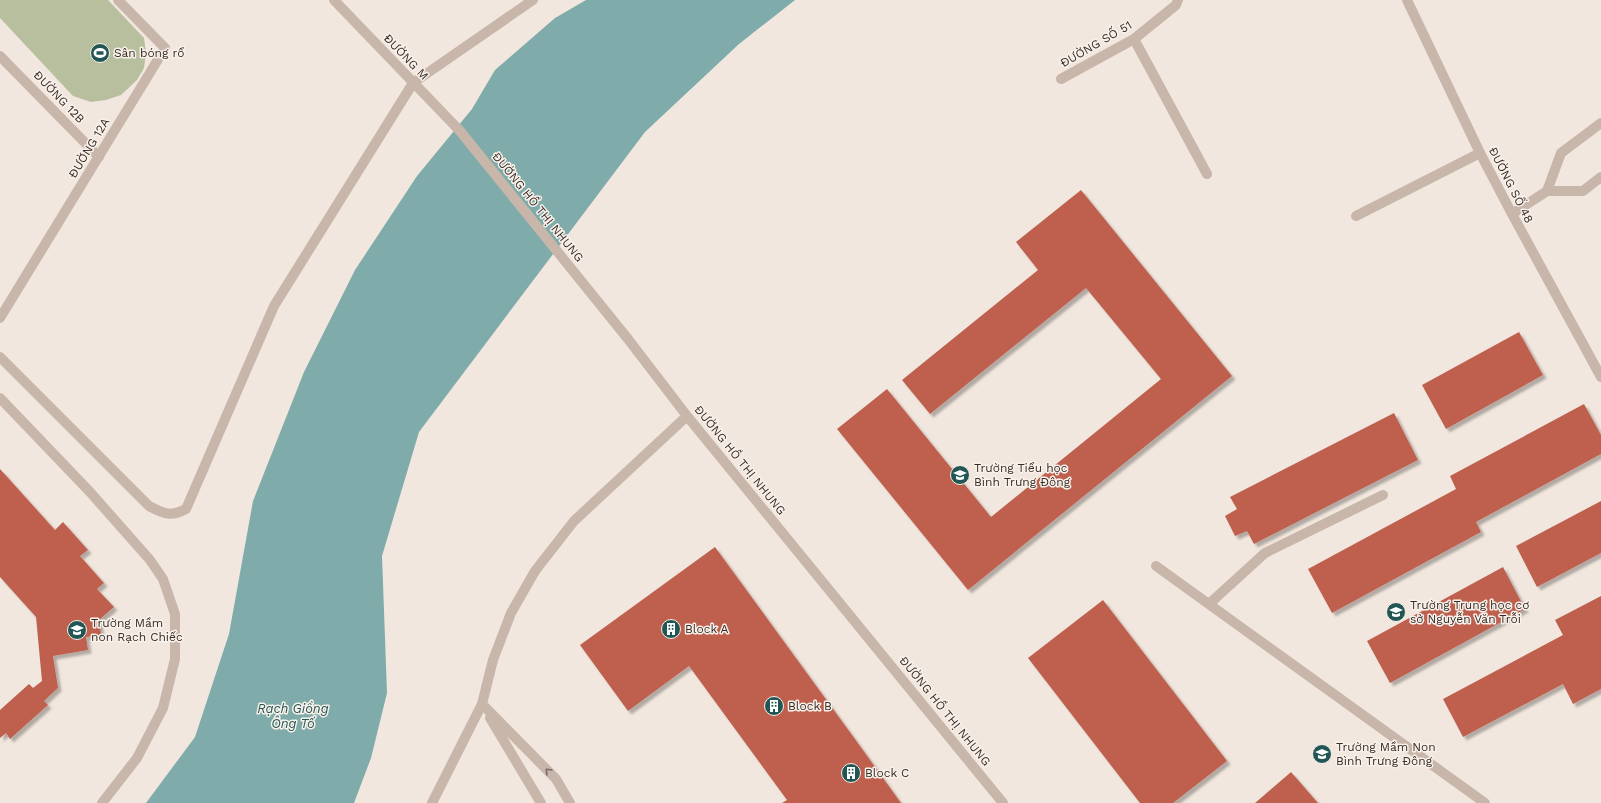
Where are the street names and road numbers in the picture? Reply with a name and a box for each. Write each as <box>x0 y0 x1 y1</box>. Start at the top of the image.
street label: ĐƯỜNG SỐ 51 <box>1057 17 1134 70</box>
street label: ĐƯỜNG M <box>381 31 431 83</box>
street label: ĐƯỜNG 12B <box>31 68 87 126</box>
street label: ĐƯỜNG 12A <box>66 116 112 180</box>
street label: ĐƯỜNG SỐ 48 <box>1486 144 1537 225</box>
street label: ĐƯỜNG HỒ THỊ NHUNG <box>490 149 587 265</box>
street label: ĐƯỜNG HỒ THỊ NHUNG <box>692 402 789 518</box>
street label: ĐƯỜNG HỒ THỊ NHUNG <box>897 653 994 769</box>

